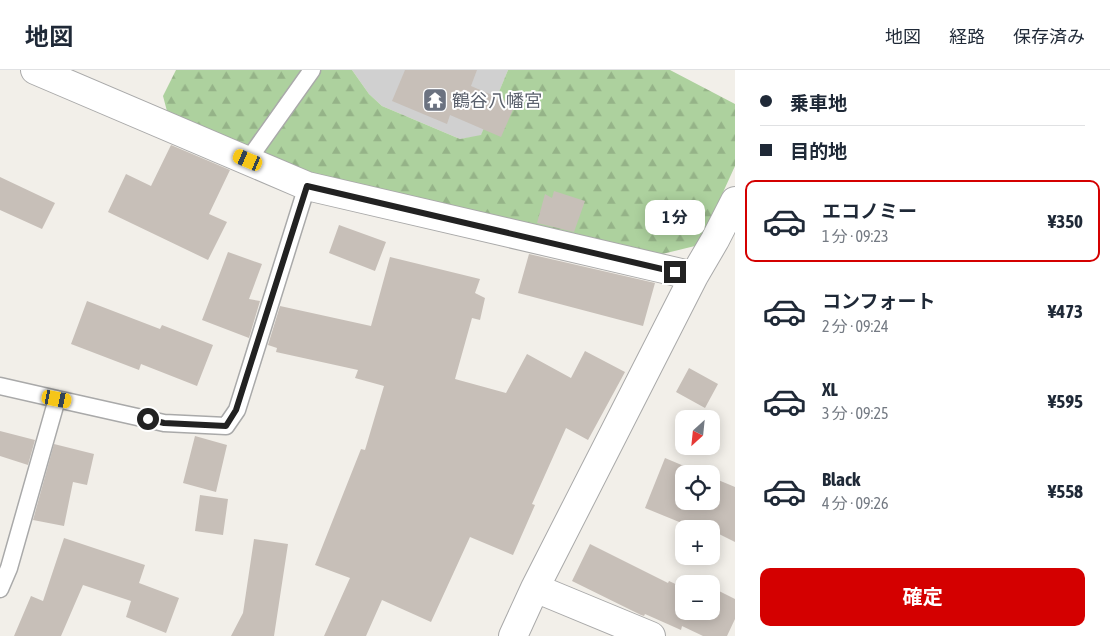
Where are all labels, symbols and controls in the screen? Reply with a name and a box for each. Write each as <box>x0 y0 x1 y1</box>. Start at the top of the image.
text: 地図 <box>25 23 73 50</box>
text: 地図 <box>885 26 921 47</box>
text: 経路 <box>949 26 985 47</box>
text: 保存済み <box>1013 26 1085 47</box>
temple icon: 鶴谷八幡宮 <box>422 87 448 113</box>
place label: 鶴谷八幡宮 <box>452 90 542 111</box>
text: 乗車地 <box>790 92 847 114</box>
text: 目的地 <box>790 140 847 162</box>
car <box>231 147 264 173</box>
icon: car <box>762 199 807 244</box>
callout: 1 分 <box>645 200 705 234</box>
text: エコノミー <box>822 200 917 222</box>
text: 1 分 <box>662 208 688 226</box>
text: ¥350 <box>1048 210 1083 232</box>
text: 1 分 · 09:23 <box>822 227 888 245</box>
route end <box>664 261 686 283</box>
icon: car <box>762 289 807 334</box>
text: コンフォート <box>822 290 935 312</box>
text: ¥473 <box>1048 300 1083 322</box>
text: 2 分 · 09:24 <box>822 317 888 335</box>
text: XL <box>822 378 838 400</box>
icon: car <box>762 379 807 424</box>
car <box>40 389 73 409</box>
text: ¥595 <box>1048 390 1083 412</box>
text: 3 分 · 09:25 <box>822 404 888 422</box>
route start <box>137 408 159 430</box>
north arrow <box>675 410 720 455</box>
map controls <box>675 410 720 620</box>
button: locate <box>675 465 720 510</box>
text: Black <box>822 468 860 490</box>
icon: car <box>762 469 807 514</box>
text: ¥558 <box>1048 480 1083 502</box>
text: 4 分 · 09:26 <box>822 494 888 512</box>
button: + <box>675 520 720 565</box>
button: 確定 <box>760 568 1085 626</box>
button: − <box>675 575 720 620</box>

